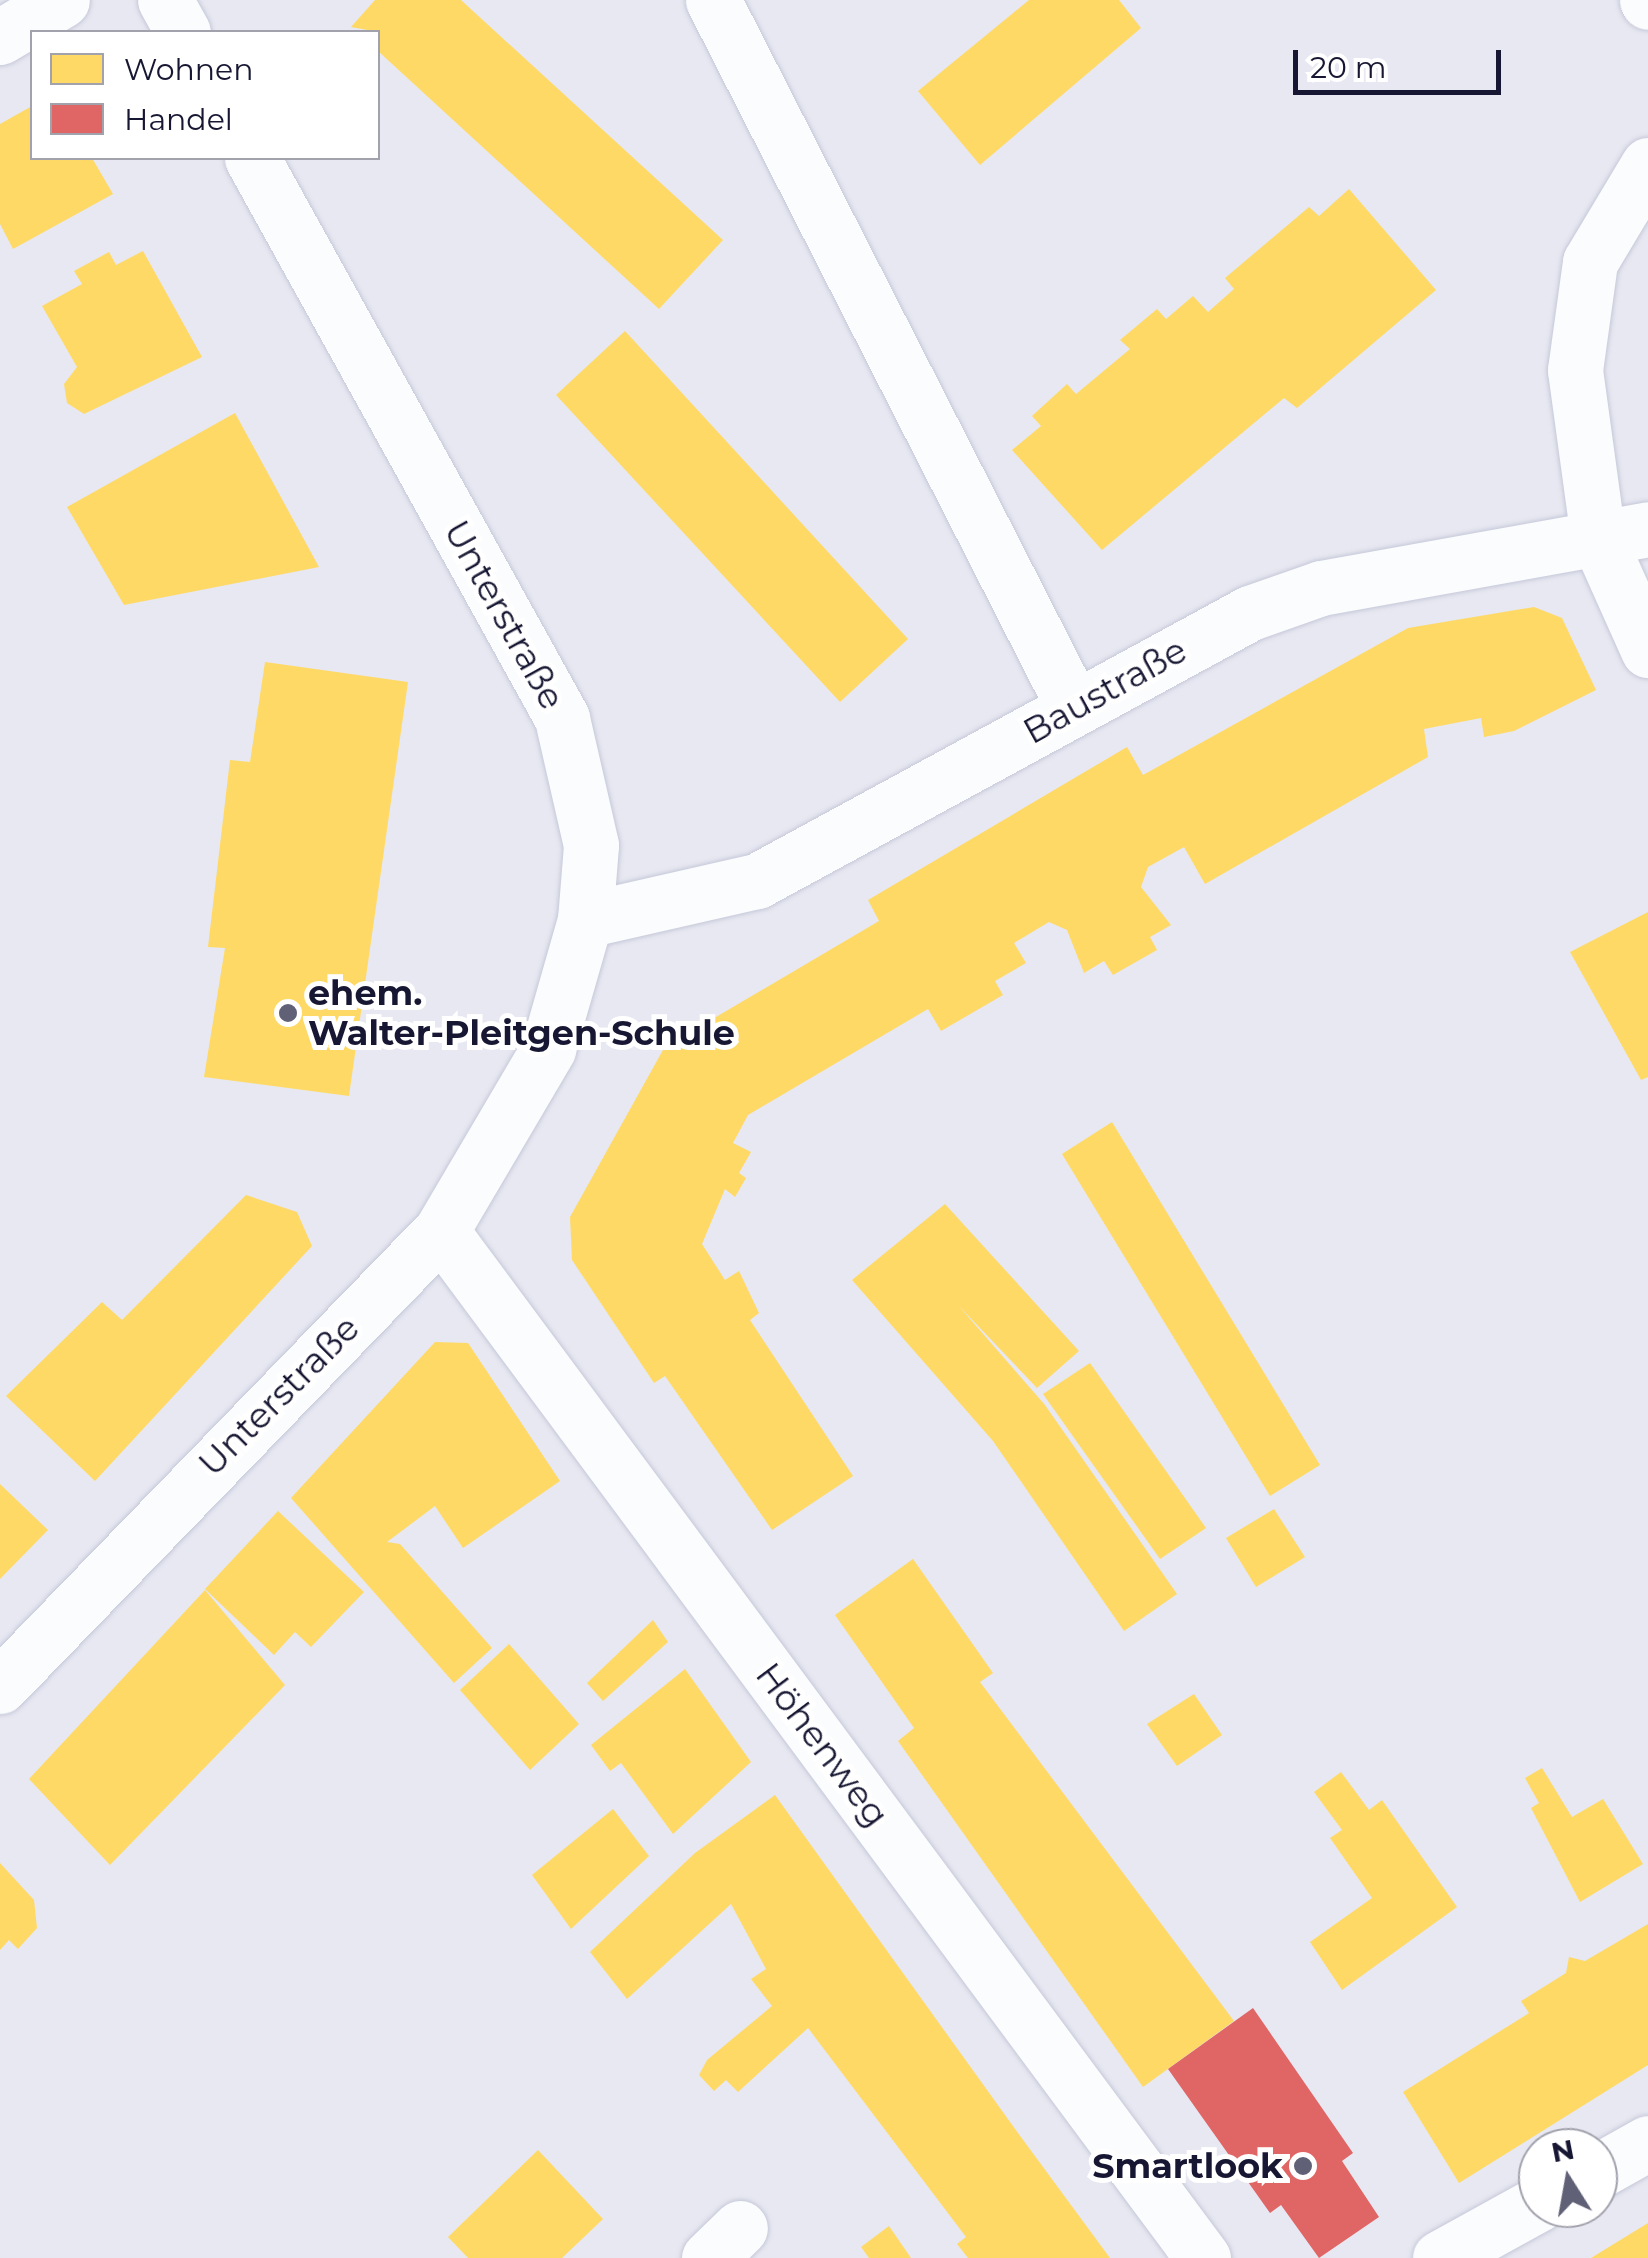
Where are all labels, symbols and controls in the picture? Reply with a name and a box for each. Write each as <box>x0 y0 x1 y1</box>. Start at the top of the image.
legend <box>30 30 380 160</box>
scale bar <box>1298 30 1506 92</box>
text: 20 m <box>1310 49 1387 86</box>
text: Wohnen <box>124 51 253 88</box>
text: Handel <box>124 101 233 138</box>
street label: Unterstraße <box>435 513 573 717</box>
street label: Baustraße <box>1016 629 1194 753</box>
place label: ehem. Walter-Pleitgen-Schule <box>308 972 735 1054</box>
marker: ehem. Walter-Pleitgen-Schule <box>277 1002 299 1024</box>
street label: Unterstraße <box>190 1307 368 1485</box>
street label: Höhenweg <box>747 1655 897 1835</box>
north arrow <box>1518 2128 1618 2228</box>
text: N <box>1548 2132 1577 2169</box>
place label: Smartlook <box>1092 2145 1283 2187</box>
marker: Smartlook <box>1292 2155 1314 2177</box>

